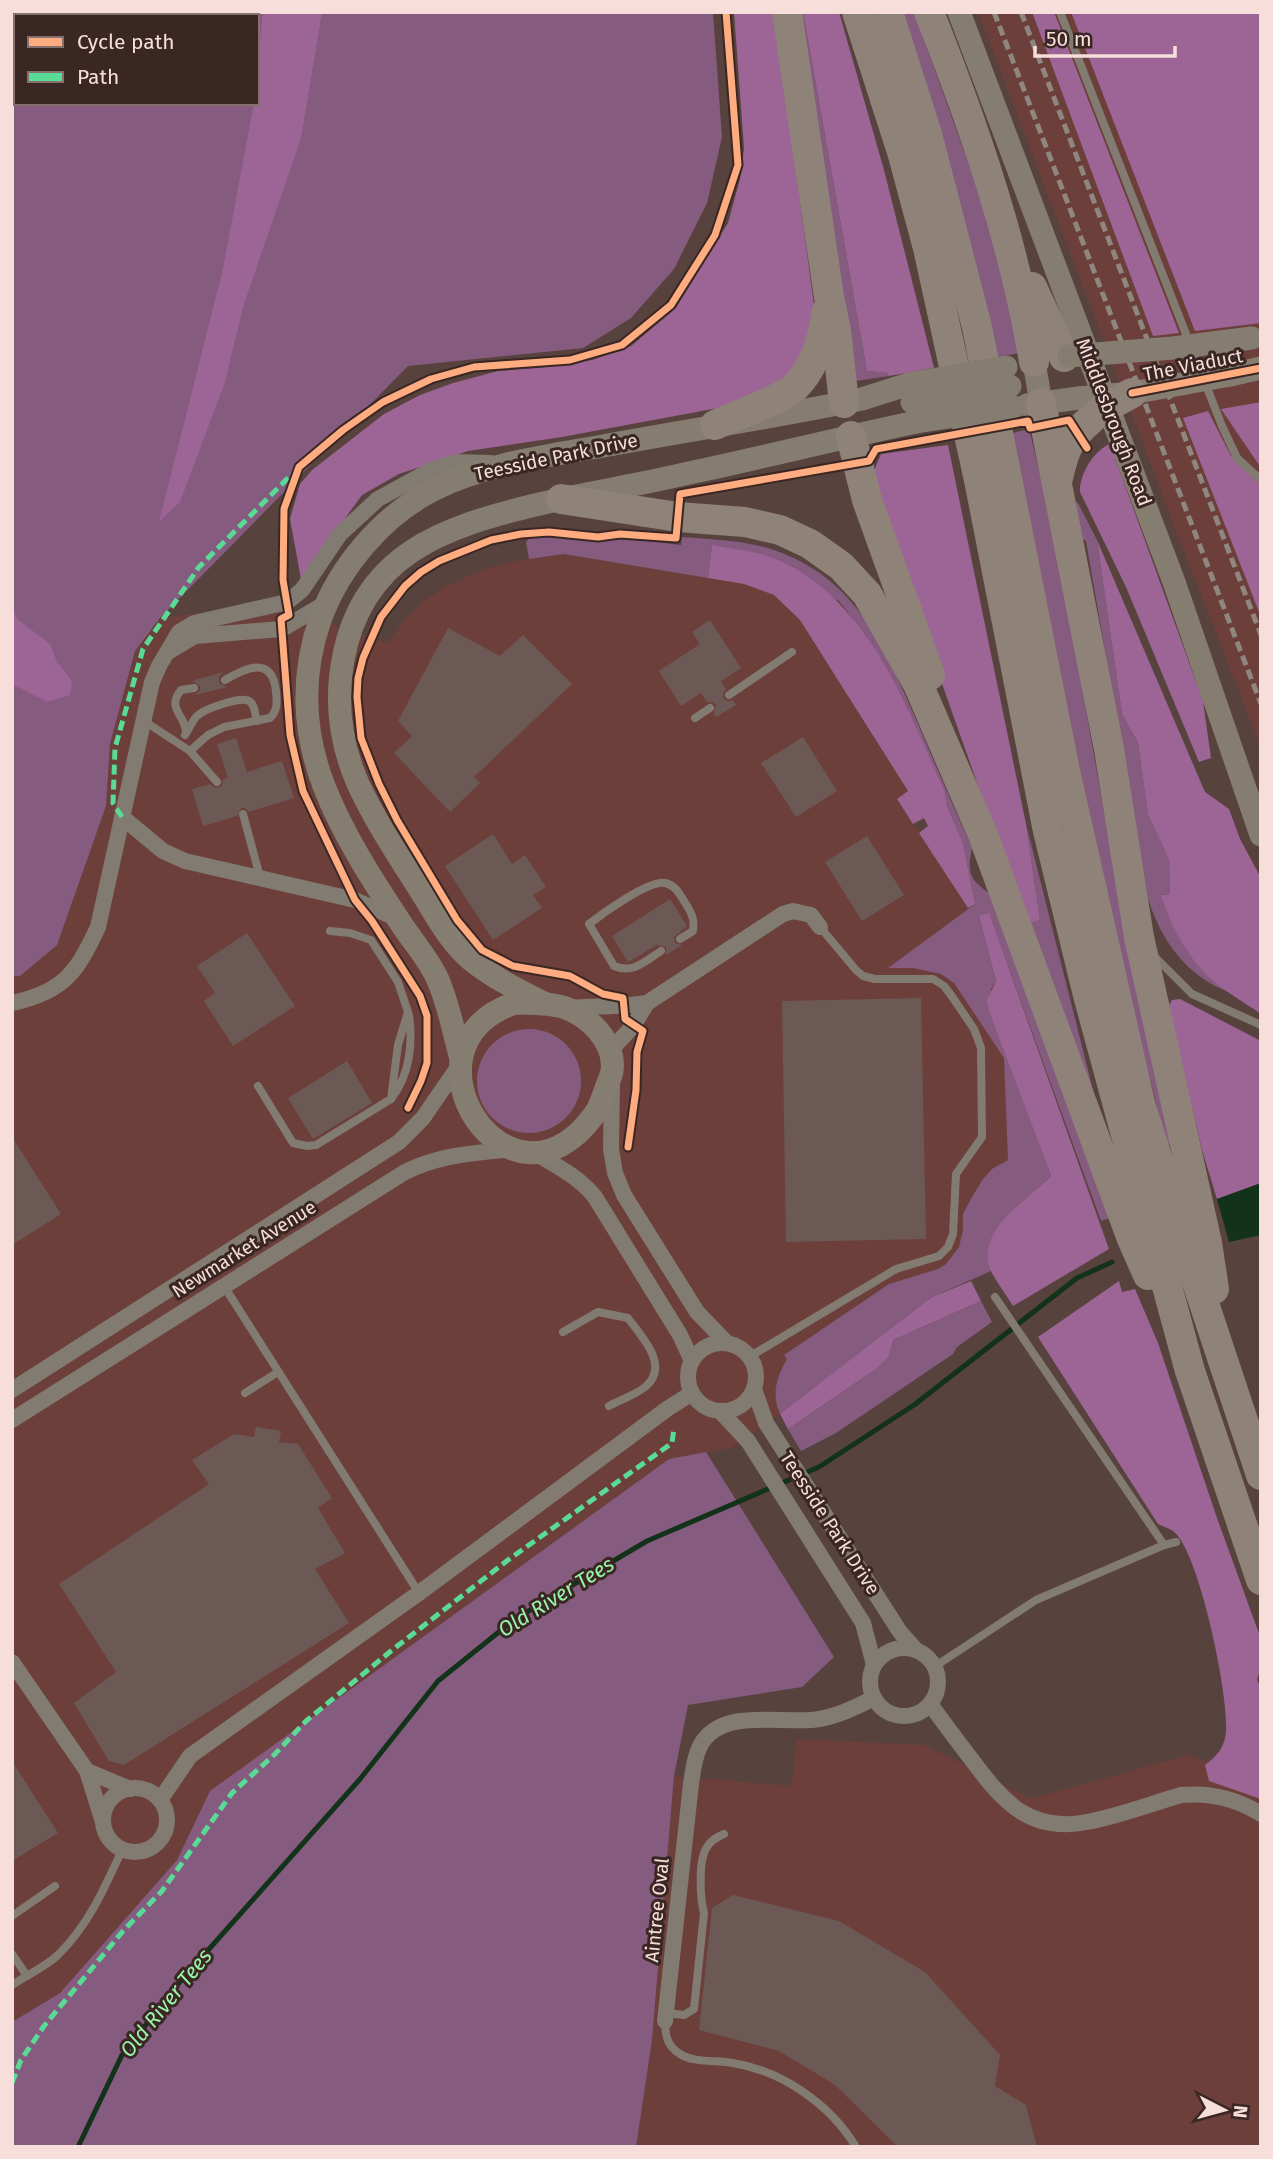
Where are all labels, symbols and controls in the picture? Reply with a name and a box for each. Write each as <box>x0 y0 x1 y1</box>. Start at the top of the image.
legend <box>14 14 259 105</box>
scale bar <box>1035 14 1175 58</box>
text: 50 m <box>1046 26 1092 52</box>
text: Cycle path <box>77 29 175 55</box>
text: Path <box>77 64 119 90</box>
street label: Middlesbrough Road <box>1071 335 1157 509</box>
street label: The Viaduct <box>1141 344 1245 386</box>
street label: Teesside Park Drive <box>472 428 640 486</box>
street label: Newmarket Avenue <box>168 1195 320 1303</box>
street label: Teesside Park Drive <box>775 1447 885 1599</box>
water label: Old River Tees <box>493 1551 619 1643</box>
street label: Aintree Oval <box>640 1856 674 1963</box>
water label: Old River Tees <box>114 1943 218 2062</box>
north arrow <box>1189 2075 1259 2145</box>
text: N <box>1228 2104 1253 2119</box>

